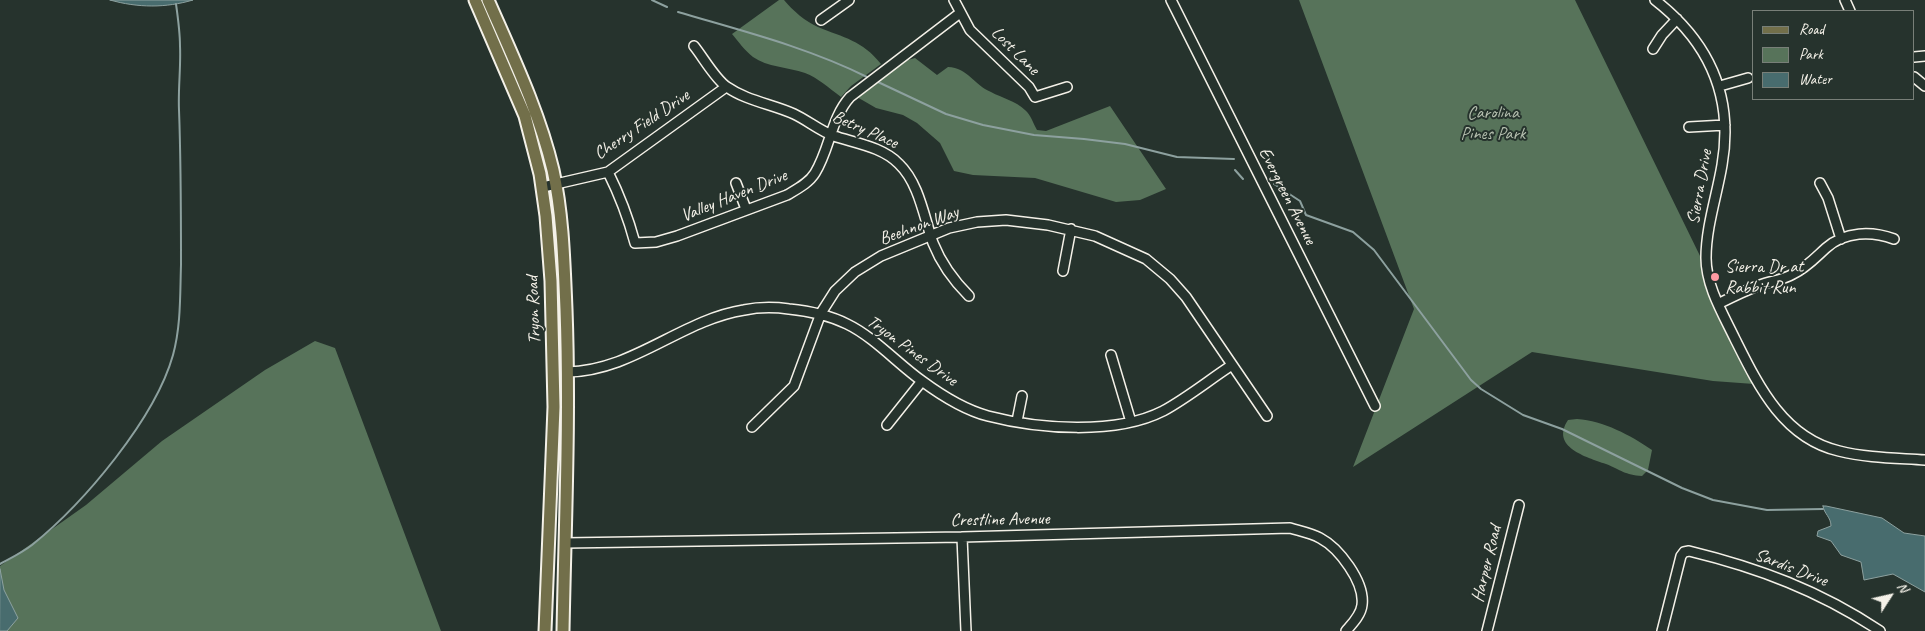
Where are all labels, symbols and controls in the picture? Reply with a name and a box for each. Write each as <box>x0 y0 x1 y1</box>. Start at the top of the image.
legend <box>1752 10 1915 100</box>
text: Road <box>1799 20 1824 39</box>
street label: Lost Lane <box>986 22 1044 80</box>
text: Park <box>1799 45 1823 64</box>
text: Water <box>1799 70 1832 89</box>
street label: Cherry Field Drive <box>590 85 694 165</box>
park label: Carolina Pines Park <box>1461 102 1525 144</box>
street label: Betry Place <box>829 106 901 154</box>
street label: Evergreen Avenue <box>1253 144 1321 248</box>
street label: Sierra Drive <box>1683 148 1717 226</box>
street label: Valley Haven Drive <box>678 165 790 227</box>
street label: Beehnon Way <box>876 202 962 250</box>
place label: Sierra Dr at Rabbit Run <box>1725 256 1803 298</box>
marker: Sierra Dr at Rabbit Run <box>1709 271 1721 283</box>
street label: Tryon Road <box>522 275 546 345</box>
street label: Tryon Pines Drive <box>862 311 962 391</box>
street label: Crestline Avenue <box>950 508 1050 532</box>
street label: Harper Road <box>1467 523 1507 605</box>
street label: Sardis Drive <box>1752 544 1830 592</box>
north arrow <box>1865 571 1915 621</box>
text: N <box>1893 579 1912 596</box>

